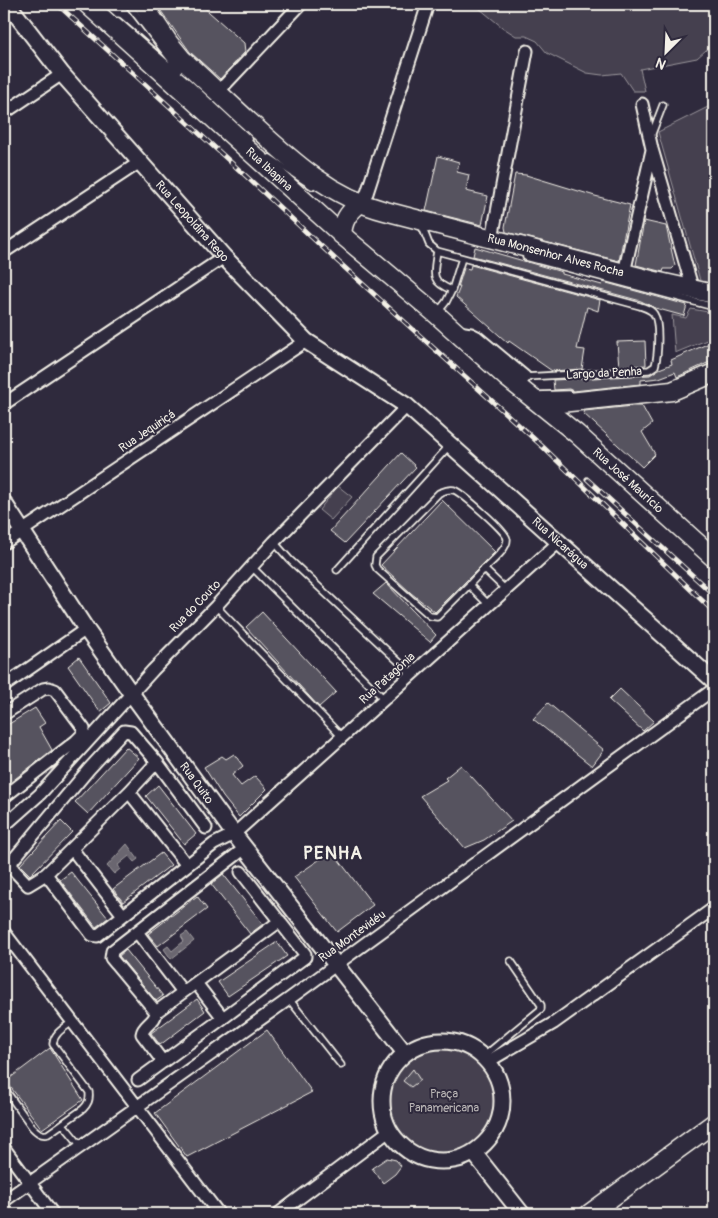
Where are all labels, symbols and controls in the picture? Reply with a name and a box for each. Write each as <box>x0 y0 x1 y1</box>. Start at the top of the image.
north arrow <box>640 28 690 78</box>
text: N <box>653 54 669 73</box>
street label: Rua Ibiapina <box>242 144 296 195</box>
street label: Rua Leopoldina Rego <box>152 178 232 266</box>
street label: Rua Monsenhor Alves Rocha <box>486 231 626 281</box>
street label: Largo da Penha <box>566 364 643 383</box>
street label: Rua Jequiriçá <box>116 407 179 456</box>
street label: Rua José Maurício <box>589 445 667 517</box>
street label: Rua Nicarágua <box>529 514 592 573</box>
street label: Rua do Couto <box>167 577 224 636</box>
street label: Rua Patagônia <box>356 649 419 707</box>
street label: Rua Quito <box>176 759 217 808</box>
district label: PENHA <box>303 842 363 865</box>
street label: Rua Montevidéu <box>316 907 389 966</box>
park label: Praça Panamericana <box>409 1087 480 1116</box>

